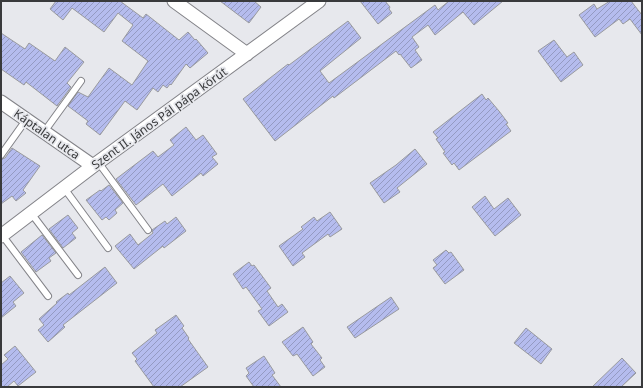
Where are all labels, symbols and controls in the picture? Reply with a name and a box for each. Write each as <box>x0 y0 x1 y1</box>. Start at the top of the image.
street label: Szent II. János Pál pápa körút <box>88 63 231 173</box>
street label: Káptalan utca <box>10 105 84 163</box>

